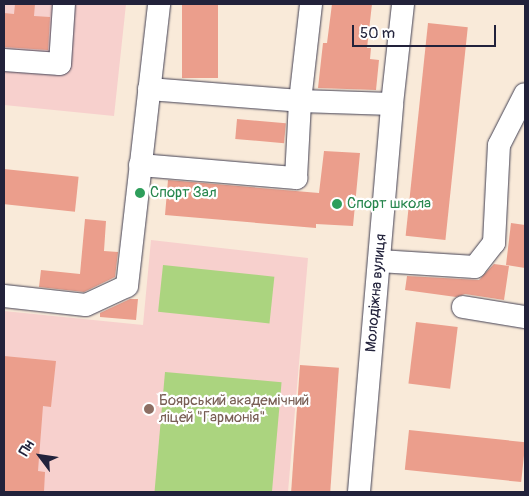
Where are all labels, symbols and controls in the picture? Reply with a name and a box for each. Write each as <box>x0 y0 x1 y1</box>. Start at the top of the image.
scale bar <box>354 15 498 47</box>
text: 50 m <box>360 24 395 43</box>
place label: Спорт Зал <box>150 184 217 202</box>
marker: Спорт Зал <box>134 187 146 199</box>
place label: Спорт школа <box>347 195 431 213</box>
marker: Спорт школа <box>331 198 343 210</box>
street label: Молодіжна вулиця <box>362 233 390 353</box>
place label: Боярський академічний ліцей "Гармонія" <box>159 391 309 426</box>
marker: Боярський академічний ліцей "Гармонія" <box>143 403 155 415</box>
north arrow <box>15 431 65 481</box>
text: Пн <box>15 437 38 459</box>

